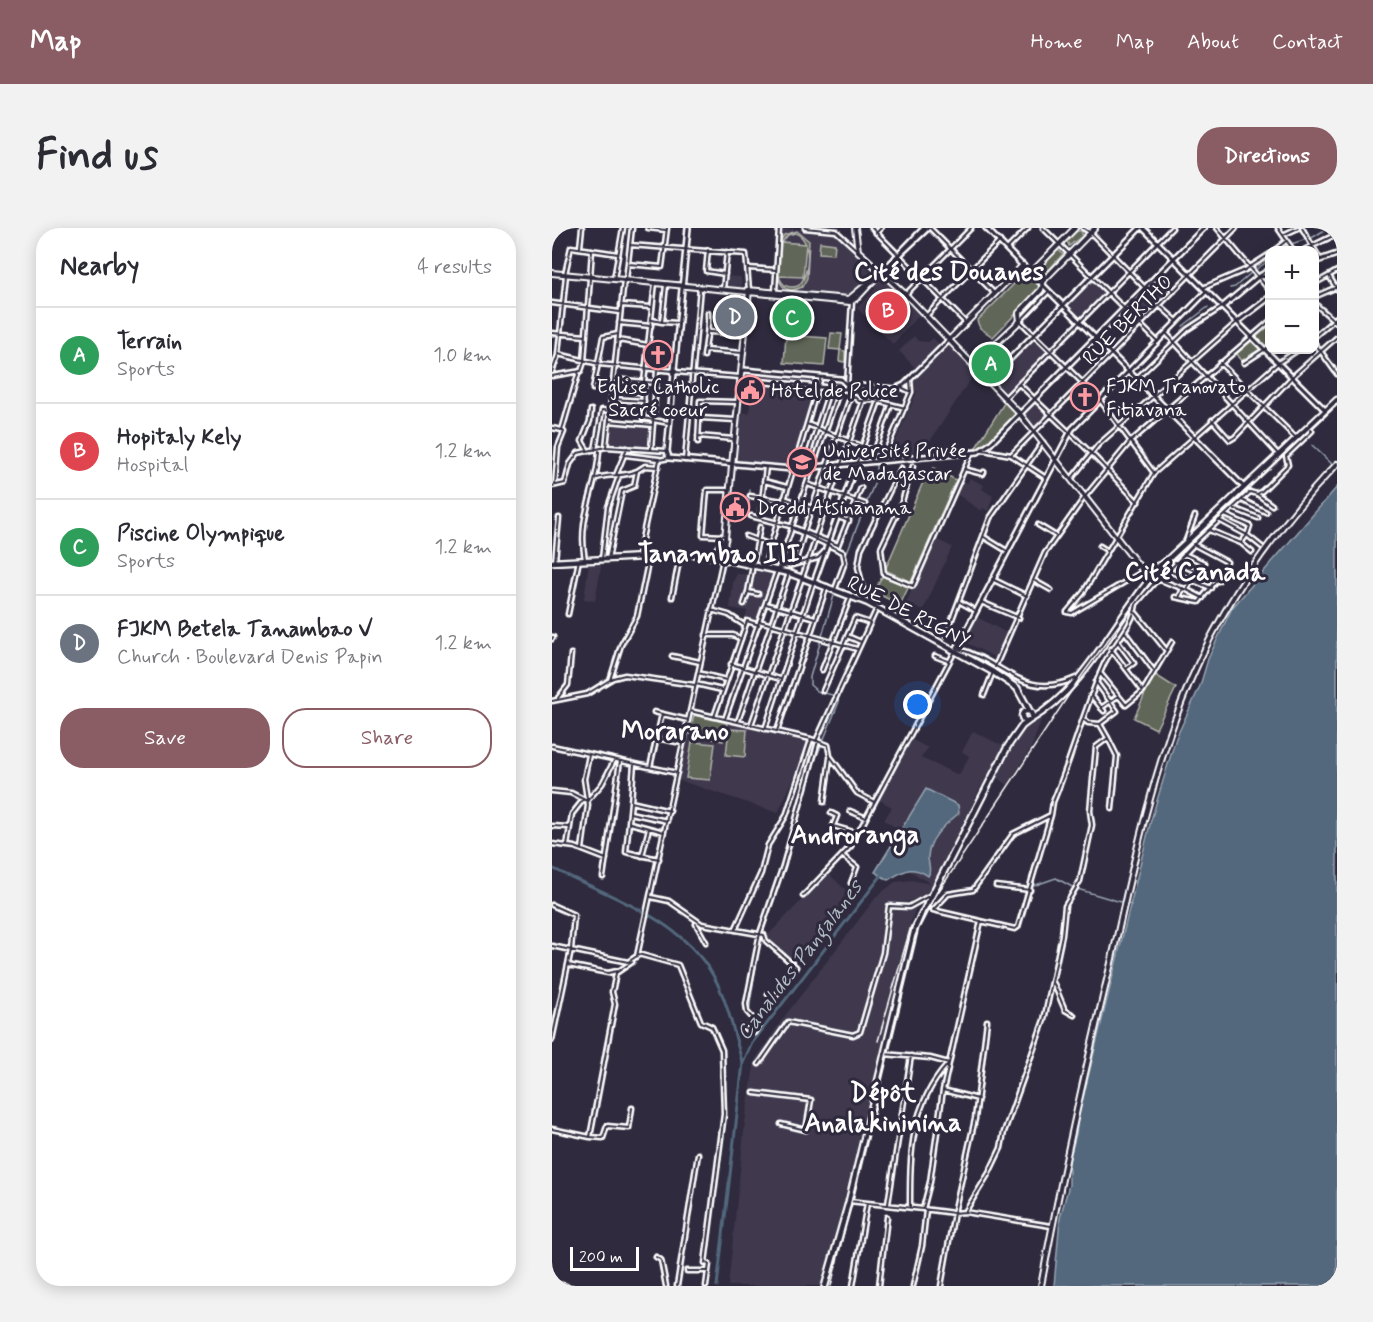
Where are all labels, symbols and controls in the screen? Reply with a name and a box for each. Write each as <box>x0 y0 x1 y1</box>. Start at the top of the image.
text: Map <box>30 24 81 61</box>
text: Home <box>1031 28 1083 56</box>
text: Map <box>1116 28 1154 56</box>
text: About <box>1187 28 1239 56</box>
text: Contact <box>1272 28 1343 56</box>
button: Directions <box>1197 127 1337 185</box>
text: Find us <box>36 129 158 184</box>
map controls <box>1265 246 1319 354</box>
button: + <box>1265 246 1319 300</box>
text: Nearby <box>60 250 139 284</box>
text: 4 results <box>417 254 492 281</box>
district label: Cité des Douanes <box>854 256 1044 290</box>
street label: RUE BERTHO <box>1077 269 1179 371</box>
pin: B <box>868 288 908 334</box>
pin: D <box>716 294 754 340</box>
pin: C <box>772 296 812 340</box>
button: − <box>1265 300 1319 354</box>
text: Terrain <box>117 328 182 356</box>
church icon: Eglise Catholic Sacré coeur <box>642 339 674 371</box>
text: A <box>73 342 86 369</box>
text: 1.0 km <box>433 342 492 369</box>
pin: A <box>972 342 1010 386</box>
text: Sports <box>117 356 175 383</box>
place label: Eglise Catholic Sacré coeur <box>597 374 719 424</box>
public building icon: Hôtel de Police <box>734 374 766 406</box>
place label: FJKM Tranovato Fitiavana <box>1106 374 1246 424</box>
place label: Hôtel de Police <box>771 378 898 405</box>
church icon: FJKM Tranovato Fitiavana <box>1069 381 1101 413</box>
text: Hopitaly Kely <box>117 424 242 452</box>
text: B <box>73 438 86 465</box>
text: 1.2 km <box>435 438 492 465</box>
place label: Université Privée de Madagascar <box>823 438 967 488</box>
school or university icon: Université Privée de Madagascar <box>786 446 818 478</box>
text: Hospital <box>117 452 188 479</box>
public building icon: Dredd Atsinanana <box>719 491 751 523</box>
place label: Dredd Atsinanana <box>756 495 913 522</box>
text: Piscine Olympique <box>117 520 285 548</box>
text: C <box>72 534 87 561</box>
text: 1.2 km <box>435 534 492 561</box>
district label: Tanambao III <box>638 538 800 572</box>
text: Sports <box>117 548 175 575</box>
district label: Cité Canada <box>1125 556 1267 590</box>
street label: RUE DE RIGNY <box>842 570 975 655</box>
text: FJKM Betela Tanambao V <box>117 616 373 644</box>
text: D <box>73 630 86 657</box>
text: 1.2 km <box>435 630 492 657</box>
text: Church · Boulevard Denis Papin <box>117 644 383 671</box>
your location <box>903 690 932 719</box>
button: Save <box>60 708 270 768</box>
button: Share <box>282 708 492 768</box>
district label: Morarano <box>621 715 729 749</box>
district label: Androranga <box>791 819 919 856</box>
water label: Canal des Pangalanes <box>730 873 872 1048</box>
district label: Dépôt Analakininina <box>804 1077 962 1141</box>
scale bar <box>570 1244 639 1272</box>
text: 200 m <box>579 1247 623 1268</box>

